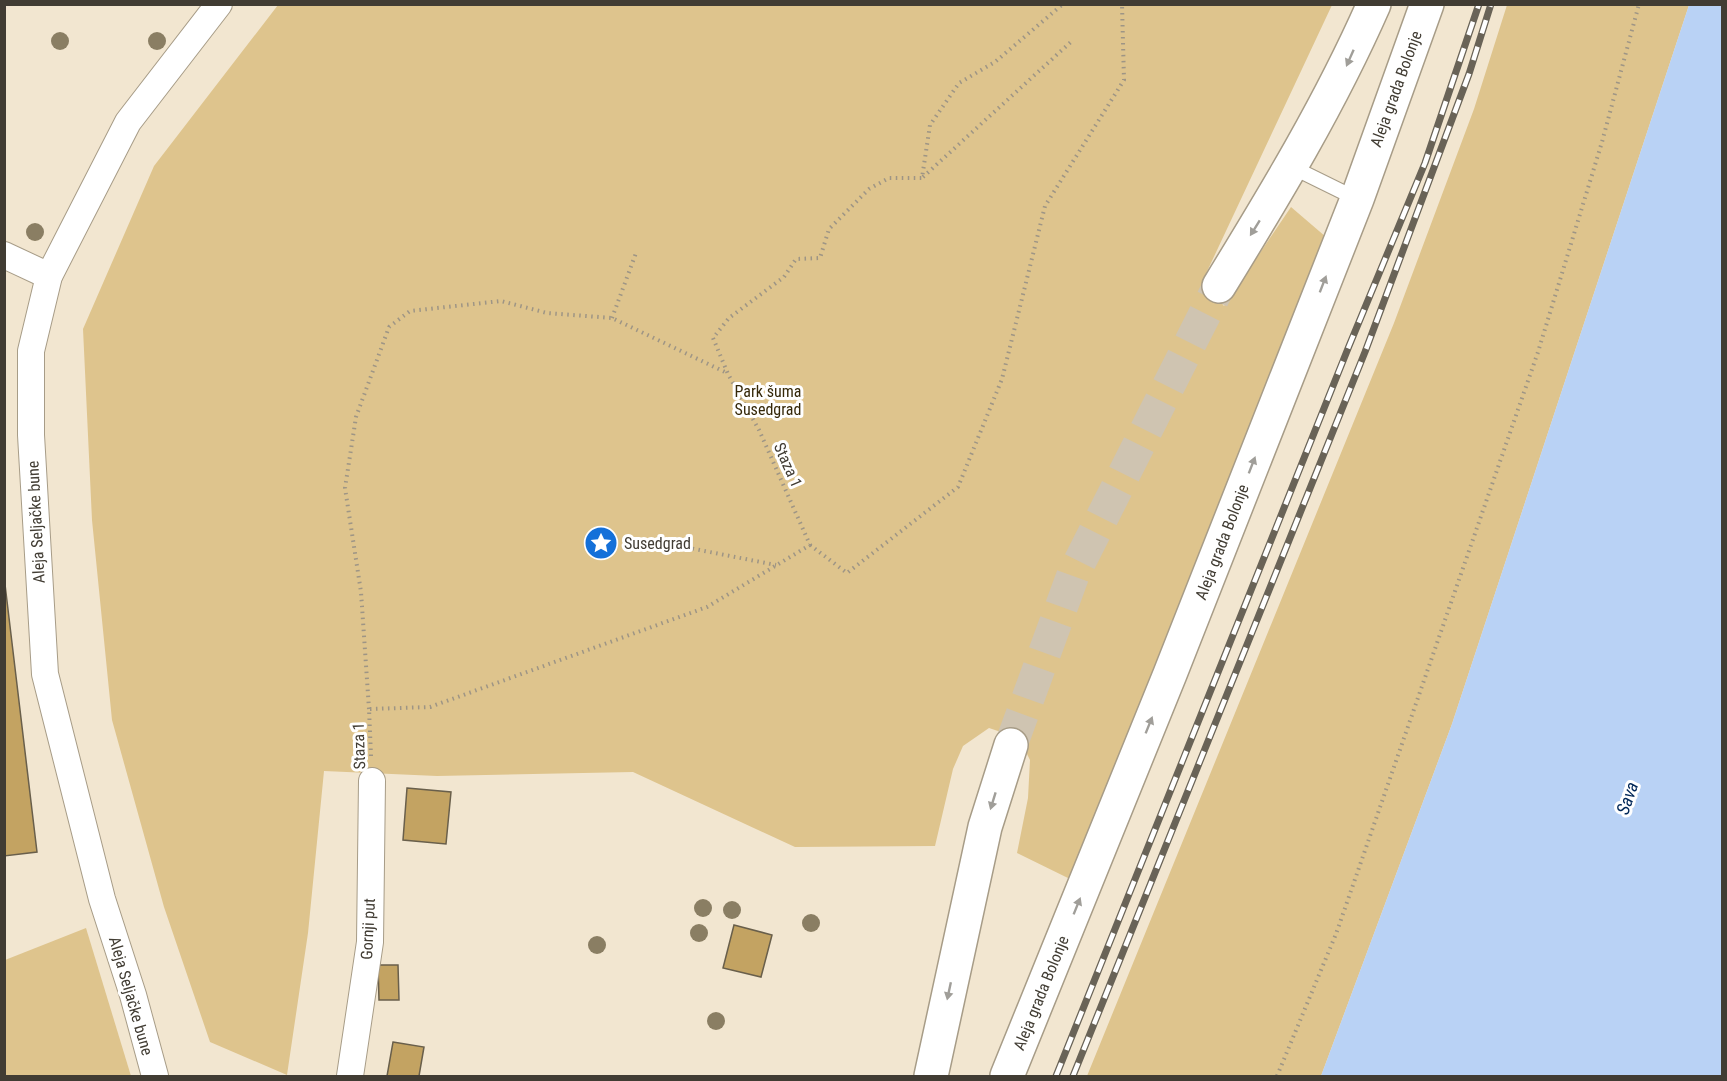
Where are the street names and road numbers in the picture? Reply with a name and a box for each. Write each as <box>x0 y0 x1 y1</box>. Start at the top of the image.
street label: Aleja grada Bolonje <box>1366 28 1426 150</box>
street label: Staza 1 <box>770 440 806 490</box>
street label: Aleja Seljačke bune <box>23 460 49 584</box>
street label: Aleja grada Bolonje <box>1191 482 1253 602</box>
street label: Staza 1 <box>349 722 369 770</box>
street label: Gornji put <box>357 898 379 960</box>
street label: Aleja grada Bolonje <box>1009 933 1073 1053</box>
street label: Aleja Seljačke bune <box>105 934 157 1058</box>

